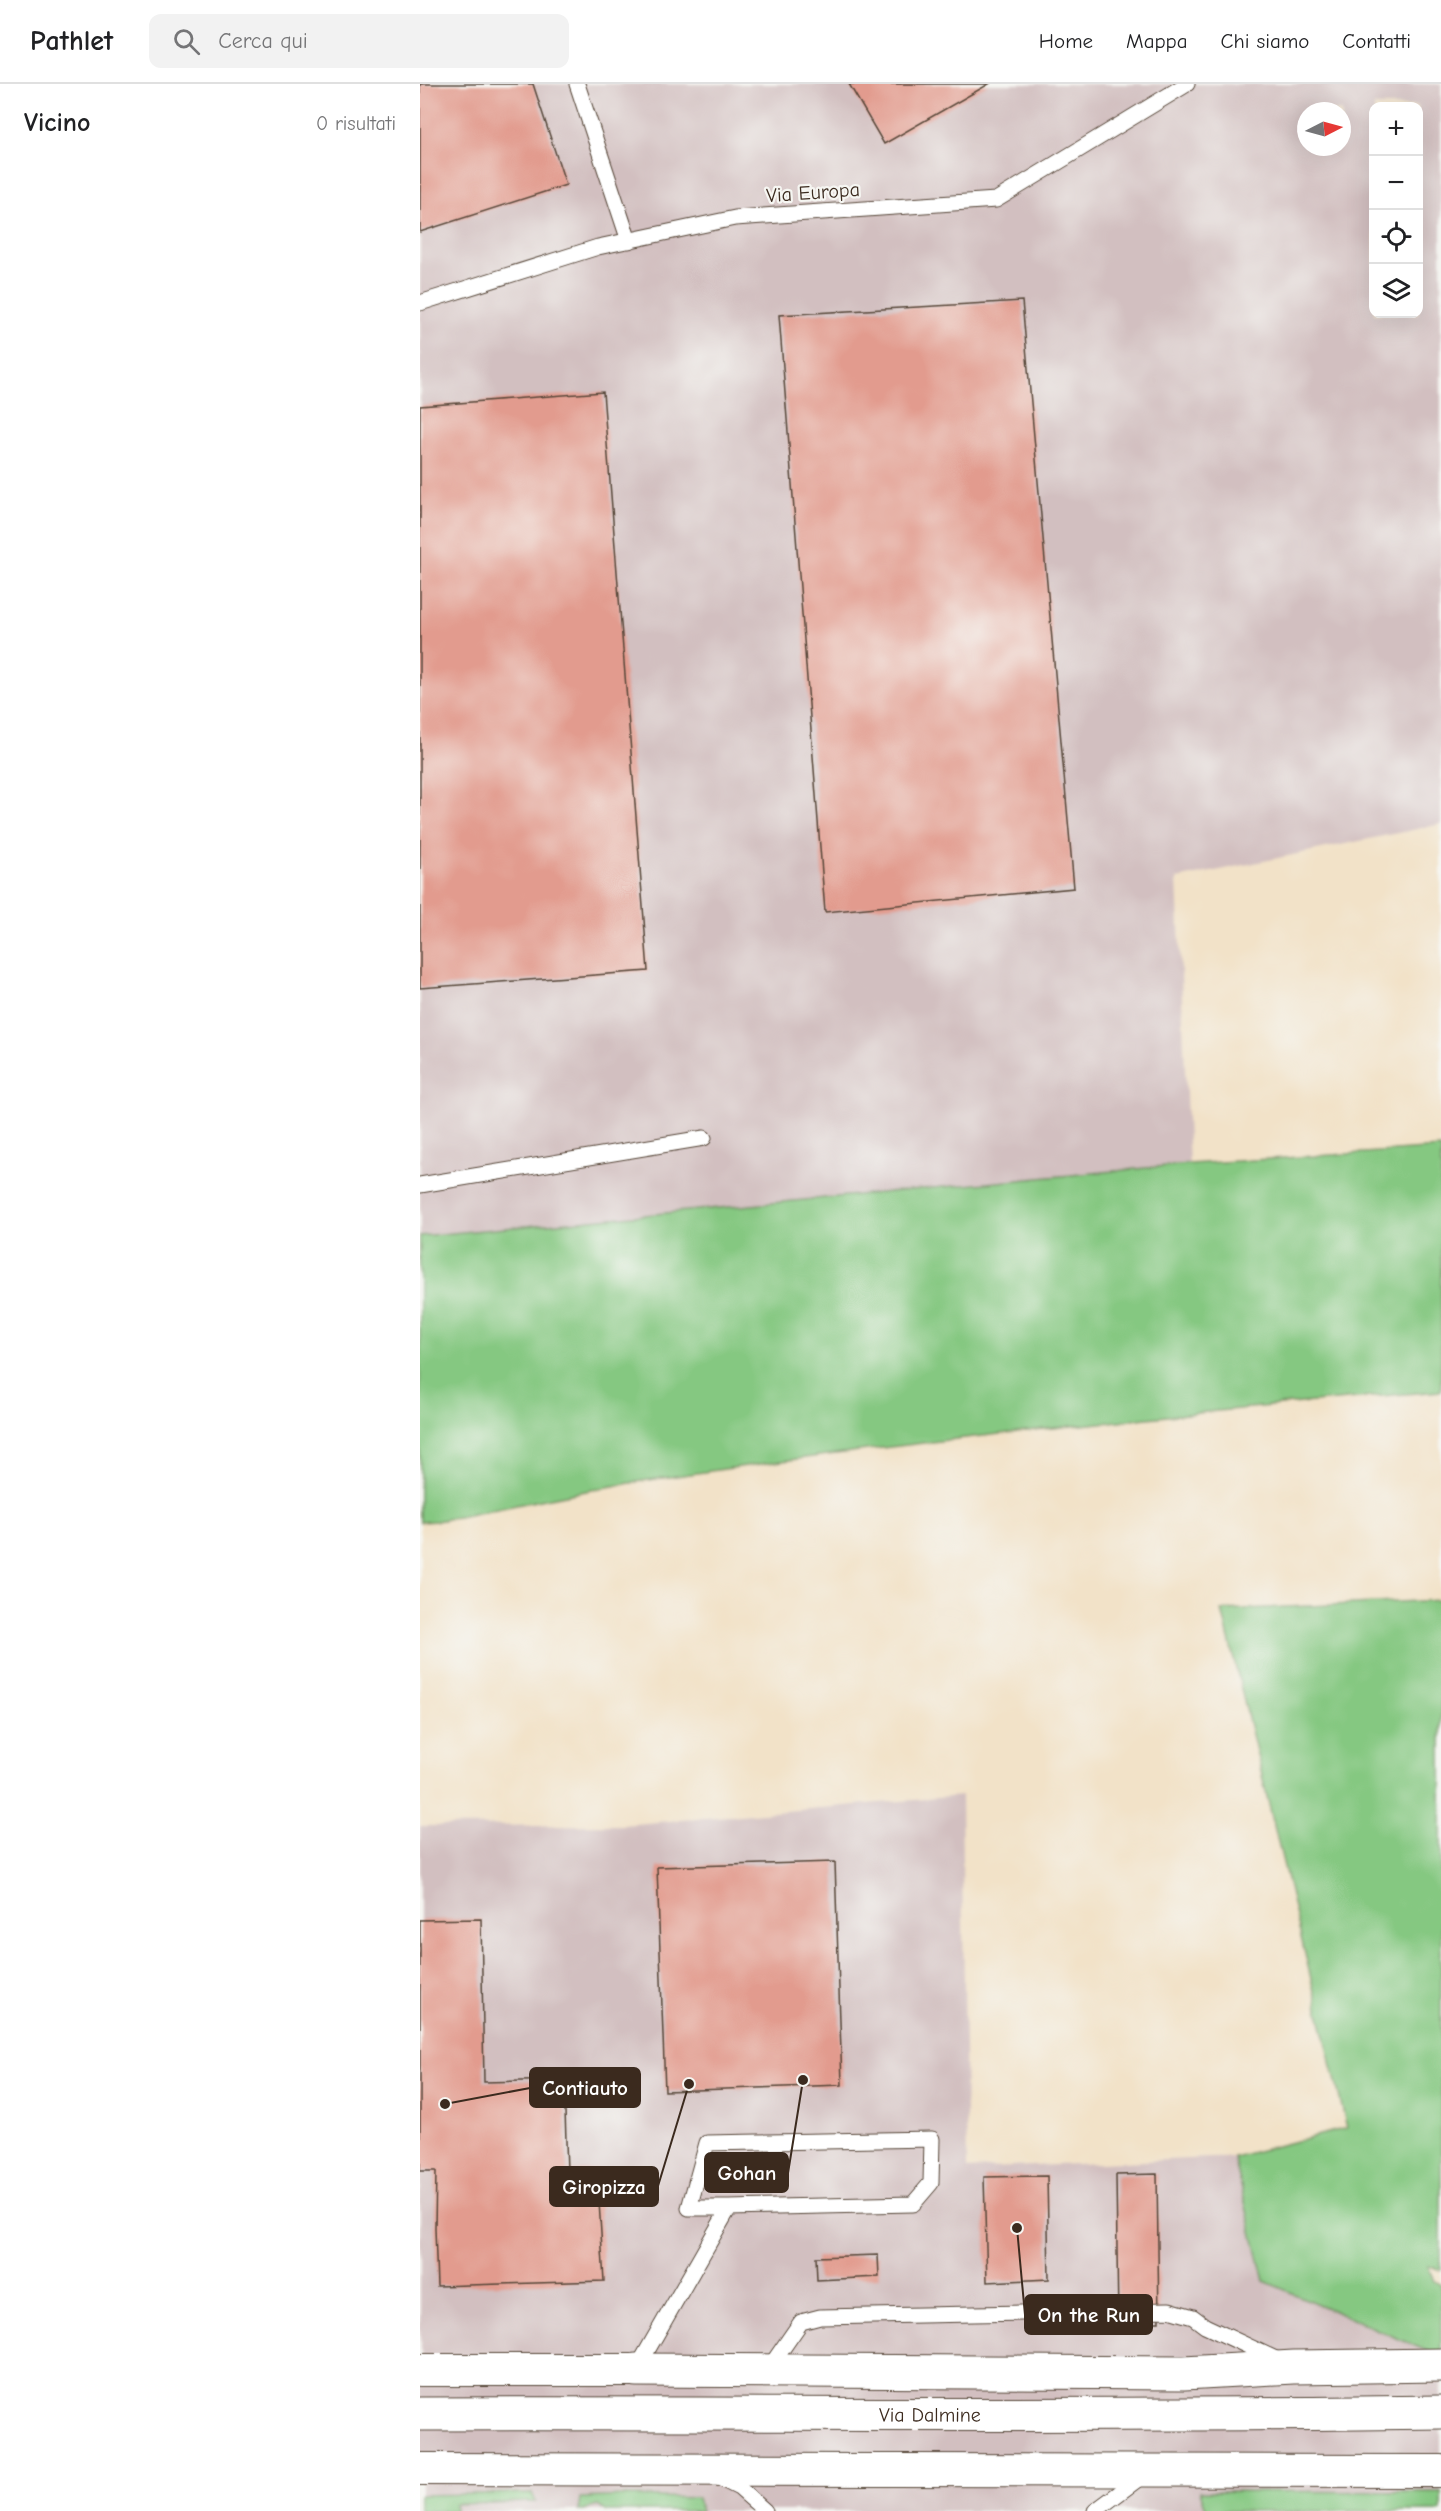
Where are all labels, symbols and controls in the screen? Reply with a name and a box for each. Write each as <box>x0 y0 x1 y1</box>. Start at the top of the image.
search box <box>149 14 569 68</box>
text: Pathlet <box>30 25 113 57</box>
icon: search <box>170 25 203 58</box>
text: Cerca qui <box>218 28 308 54</box>
text: Home <box>1039 29 1093 53</box>
text: Mappa <box>1126 29 1188 53</box>
text: Chi siamo <box>1221 29 1309 53</box>
text: Contatti <box>1342 29 1411 53</box>
north arrow <box>1297 102 1351 156</box>
map controls <box>1369 102 1423 318</box>
button: + <box>1369 102 1423 156</box>
text: Vicino <box>24 108 90 138</box>
text: 0 risultati <box>316 112 396 135</box>
button: − <box>1369 156 1423 210</box>
street label: Via Europa <box>766 178 861 207</box>
button: locate <box>1369 210 1423 264</box>
button: layers <box>1369 264 1423 318</box>
callout: Contiauto <box>530 2068 640 2107</box>
text: Contiauto <box>542 2076 628 2100</box>
callout: Gohan <box>705 2153 788 2192</box>
text: Gohan <box>718 2161 776 2185</box>
callout: Giropizza <box>550 2167 658 2206</box>
text: Giropizza <box>562 2175 646 2199</box>
callout: On the Run <box>1025 2295 1152 2334</box>
text: On the Run <box>1038 2303 1140 2327</box>
street label: Via Dalmine <box>879 2403 981 2427</box>

